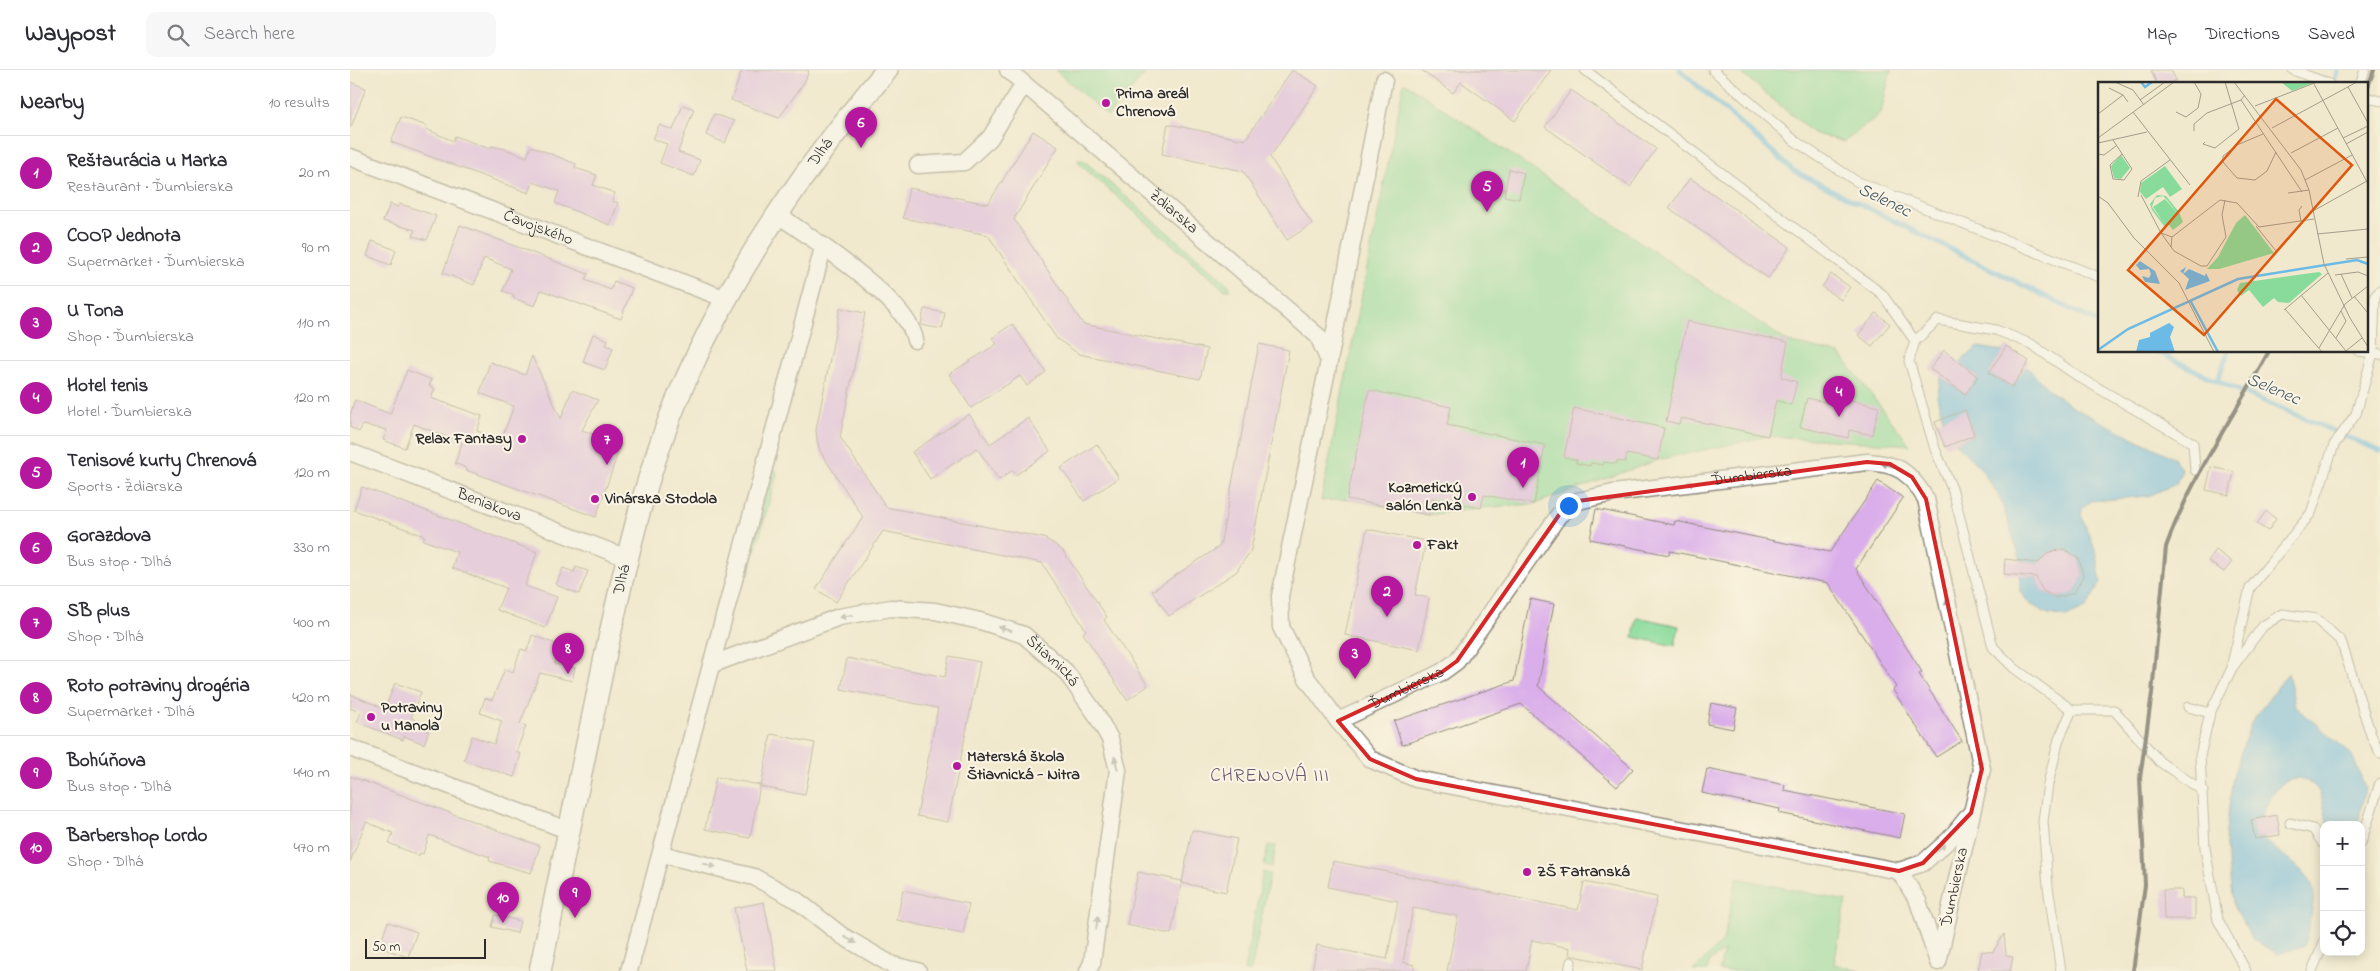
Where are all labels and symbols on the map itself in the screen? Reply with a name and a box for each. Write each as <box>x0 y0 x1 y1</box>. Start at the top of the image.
place label: Prima areál Chrenová <box>1116 82 1189 124</box>
inset map <box>2098 82 2368 352</box>
marker: Prima areál Chrenová <box>1100 97 1112 109</box>
pin: 6 <box>845 107 877 148</box>
street label: Dlhá <box>802 133 840 173</box>
pin: 5 <box>1471 171 1503 212</box>
water label: Selenec <box>1853 177 1916 225</box>
street label: Ždiarska <box>1143 184 1203 240</box>
street label: Čavojského <box>500 204 576 252</box>
water label: Selenec <box>2242 367 2305 413</box>
pin: 4 <box>1823 376 1855 417</box>
pin: 7 <box>591 424 623 465</box>
place label: Relax Fantasy <box>415 427 512 452</box>
marker: Relax Fantasy <box>516 433 528 445</box>
pin: 1 <box>1507 447 1539 488</box>
street label: Ďumbierska <box>1709 459 1793 493</box>
one-way arrow <box>1880 461 1896 469</box>
place label: Kozmetický salón Lenka <box>1386 476 1462 518</box>
one-way arrow <box>1684 479 1700 487</box>
street label: Beniakova <box>452 482 525 529</box>
place label: Vinárska Stodola <box>604 487 717 511</box>
marker: Kozmetický salón Lenka <box>1466 491 1478 503</box>
marker: Vinárska Stodola <box>589 493 601 505</box>
your location <box>1556 493 1582 519</box>
place label: Fakt <box>1426 533 1459 557</box>
marker: Fakt <box>1411 539 1423 551</box>
street label: Dlhá <box>607 562 637 598</box>
pin: 2 <box>1371 576 1403 617</box>
one-way arrow <box>1944 598 1952 614</box>
one-way arrow <box>838 612 854 620</box>
one-way arrow <box>998 625 1013 633</box>
street label: Štiavnická <box>1020 629 1085 692</box>
pin: 8 <box>552 633 584 674</box>
pin: 3 <box>1339 638 1371 679</box>
street label: Ďumbierska <box>1364 661 1448 717</box>
place label: Potraviny u Manola <box>381 696 443 738</box>
marker: Potraviny u Manola <box>365 711 377 723</box>
place label: Materská škola Štiavnická - Nitra <box>967 745 1080 787</box>
one-way arrow <box>1112 755 1120 770</box>
one-way arrow <box>1976 757 1984 773</box>
marker: Materská škola Štiavnická - Nitra <box>951 760 963 772</box>
district label: CHRENOVÁ III <box>1210 762 1330 790</box>
one-way arrow <box>1933 842 1945 854</box>
street label: Ďumbierska <box>1935 845 1975 930</box>
place label: ZŠ Fatranská <box>1537 860 1630 884</box>
one-way arrow <box>701 862 716 870</box>
marker: ZŠ Fatranská <box>1521 866 1533 878</box>
pin: 9 <box>559 877 591 918</box>
pin: 10 <box>487 882 519 923</box>
one-way arrow <box>1093 915 1101 931</box>
scale bar <box>365 936 486 959</box>
one-way arrow <box>844 936 857 945</box>

